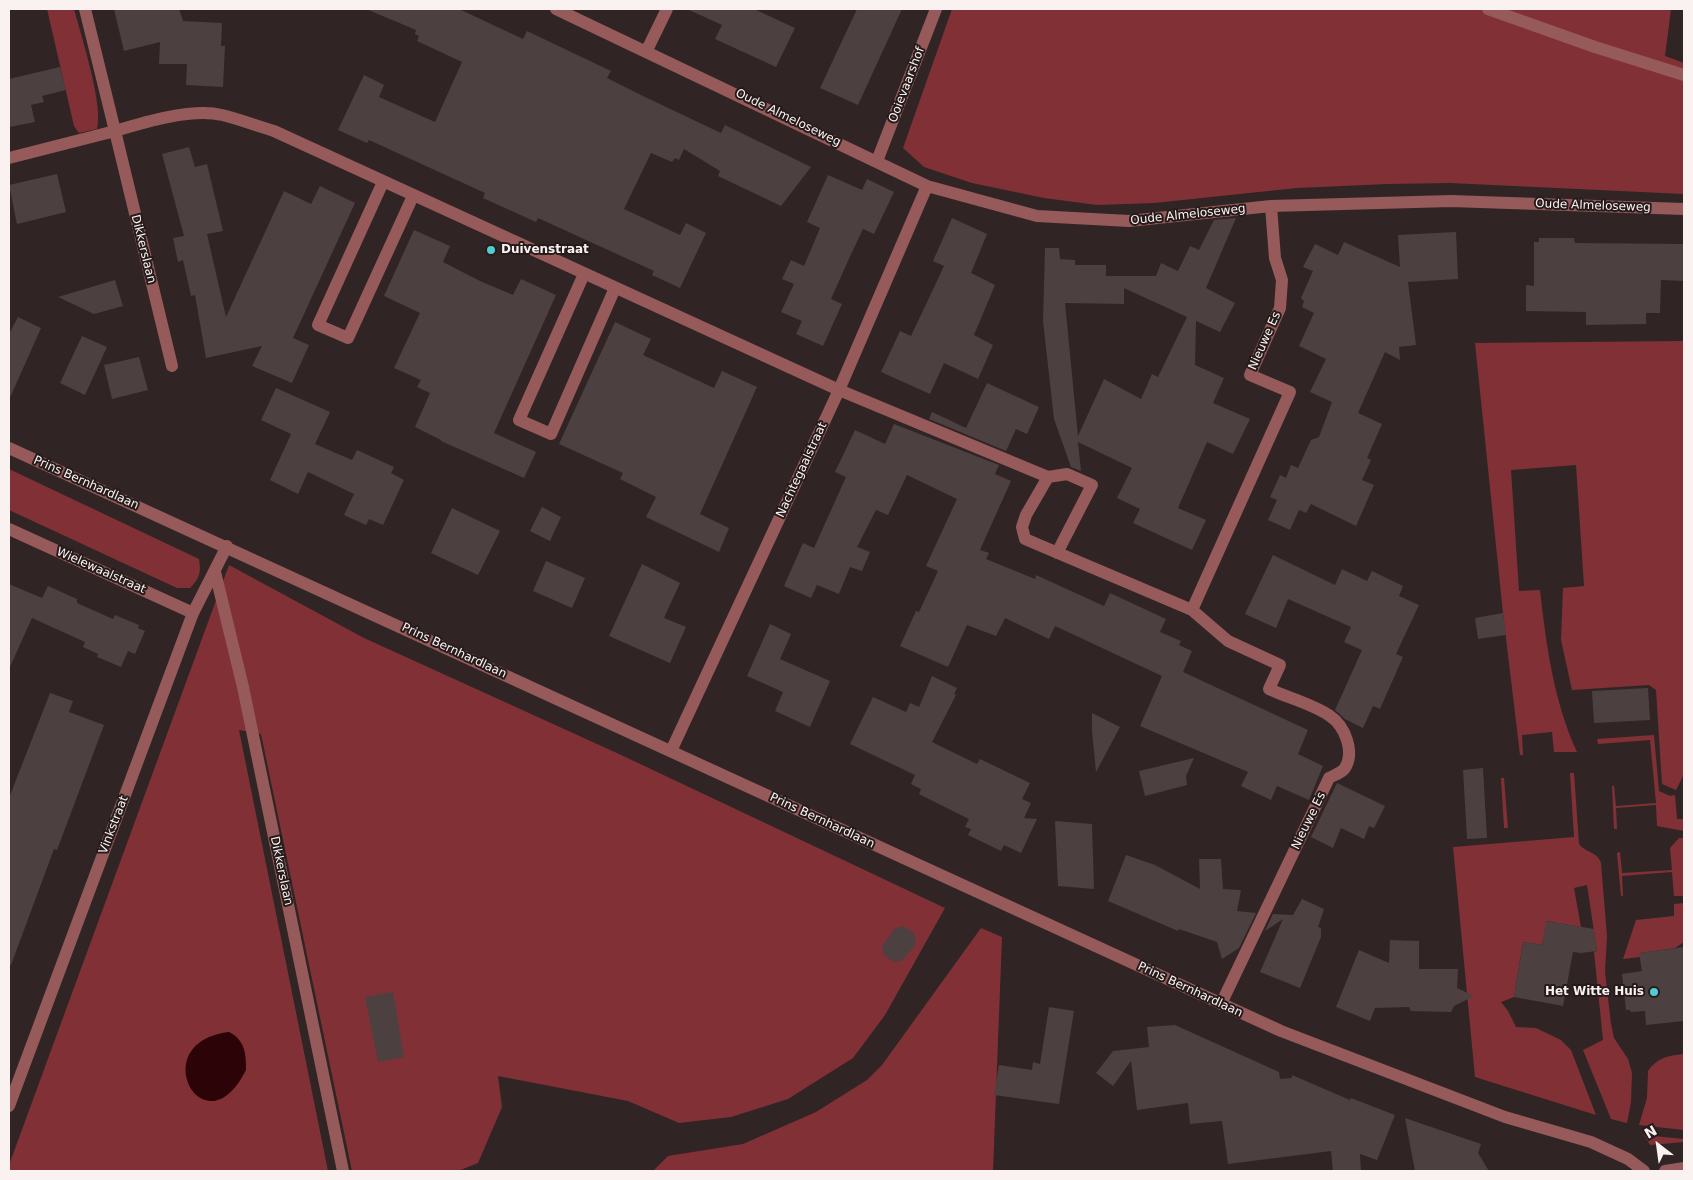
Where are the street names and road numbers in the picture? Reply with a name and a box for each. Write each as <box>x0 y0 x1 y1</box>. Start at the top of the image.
street label: Ooievaarshof <box>886 45 928 125</box>
street label: Oude Almeloseweg <box>733 86 843 150</box>
street label: Oude Almeloseweg <box>1535 197 1651 215</box>
street label: Oude Almeloseweg <box>1130 202 1246 228</box>
street label: Dikkerslaan <box>128 213 158 285</box>
street label: Nieuwe Es <box>1246 310 1284 372</box>
street label: Nachtegaalstraat <box>774 420 830 520</box>
street label: Prins Bernhardlaan <box>31 453 141 513</box>
street label: Wielewaalstraat <box>54 545 148 597</box>
street label: Prins Bernhardlaan <box>399 620 509 682</box>
street label: Prins Bernhardlaan <box>767 790 877 852</box>
street label: Nieuwe Es <box>1289 790 1329 852</box>
street label: Vinkstraat <box>96 794 132 856</box>
street label: Dikkerslaan <box>267 835 295 907</box>
street label: Prins Bernhardlaan <box>1135 959 1245 1021</box>

